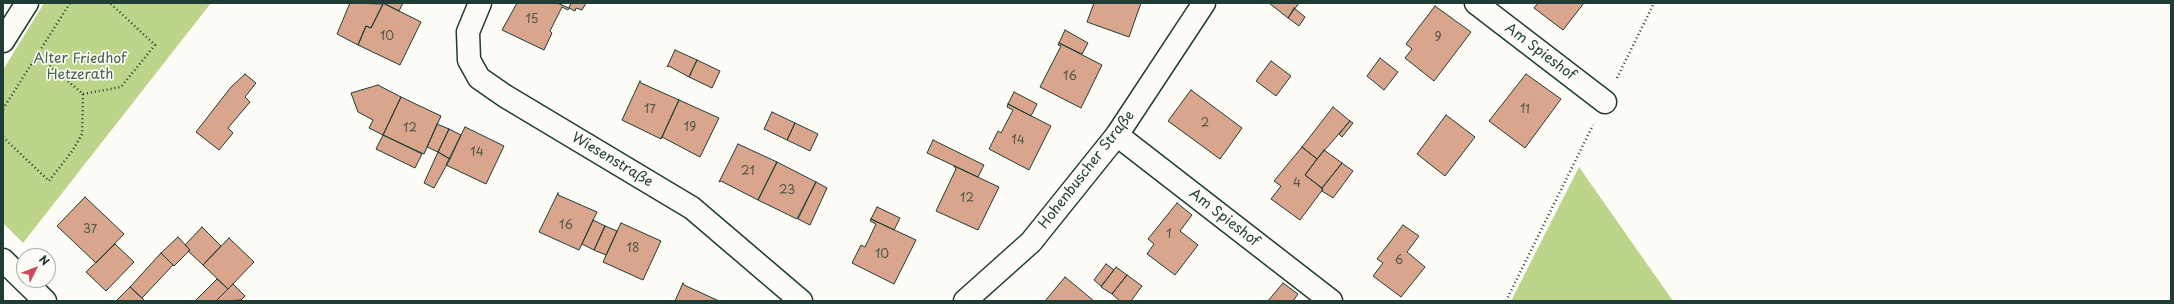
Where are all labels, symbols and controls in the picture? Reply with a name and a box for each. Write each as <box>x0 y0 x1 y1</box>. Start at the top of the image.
house number: 15 <box>525 13 539 27</box>
street label: Am Spieshof <box>1501 20 1579 84</box>
house number: 10 <box>380 30 394 44</box>
house number: 9 <box>1434 31 1442 45</box>
park label: Alter Friedhof Hetzerath <box>34 51 126 84</box>
house number: 16 <box>1063 70 1077 84</box>
house number: 17 <box>644 103 656 117</box>
house number: 11 <box>1520 103 1530 117</box>
street label: Hohenbuscher Straße <box>1036 108 1138 232</box>
house number: 2 <box>1201 117 1209 131</box>
house number: 19 <box>684 121 696 135</box>
house number: 12 <box>403 122 417 136</box>
street label: Wiesenstraße <box>568 129 656 191</box>
house number: 14 <box>1011 134 1025 148</box>
house number: 14 <box>470 146 484 160</box>
house number: 21 <box>741 165 755 179</box>
house number: 4 <box>1293 177 1301 191</box>
house number: 23 <box>779 184 795 198</box>
street label: Am Spieshof <box>1186 185 1262 251</box>
house number: 12 <box>960 192 974 206</box>
house number: 16 <box>559 219 573 233</box>
house number: 37 <box>83 223 97 237</box>
house number: 1 <box>1166 228 1172 242</box>
house number: 18 <box>627 242 639 256</box>
north arrow <box>16 248 56 288</box>
house number: 10 <box>875 248 889 262</box>
text: N <box>35 251 54 269</box>
house number: 6 <box>1395 254 1403 268</box>

